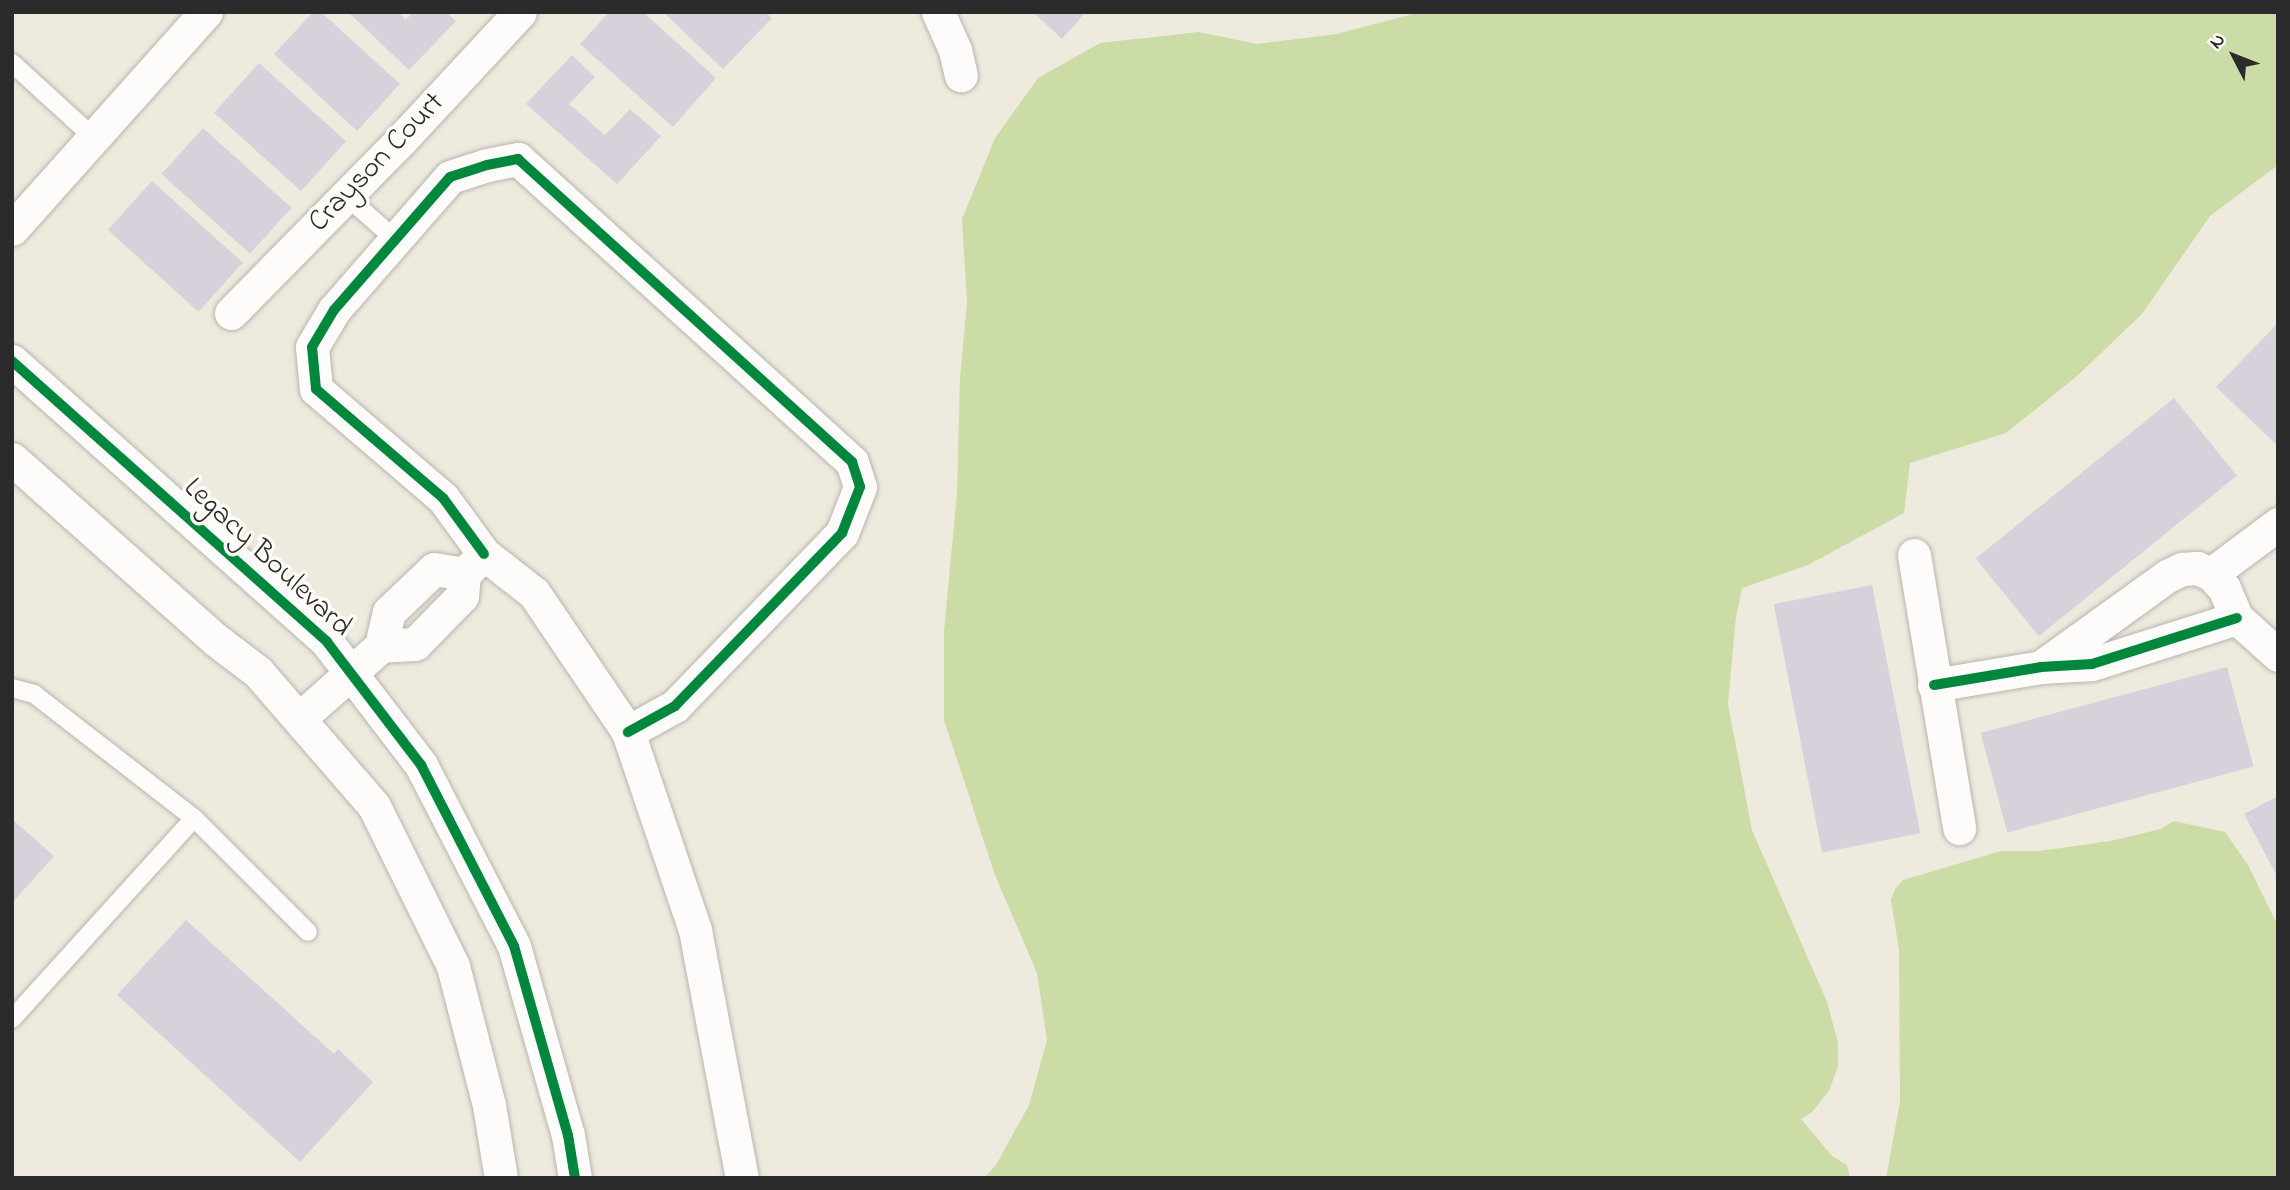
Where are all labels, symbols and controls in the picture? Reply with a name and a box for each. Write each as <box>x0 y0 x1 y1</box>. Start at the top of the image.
north arrow <box>2199 21 2269 91</box>
text: N <box>2204 28 2232 55</box>
street label: Crayson Court <box>301 86 453 240</box>
street label: Legacy Boulevard <box>175 471 359 645</box>

